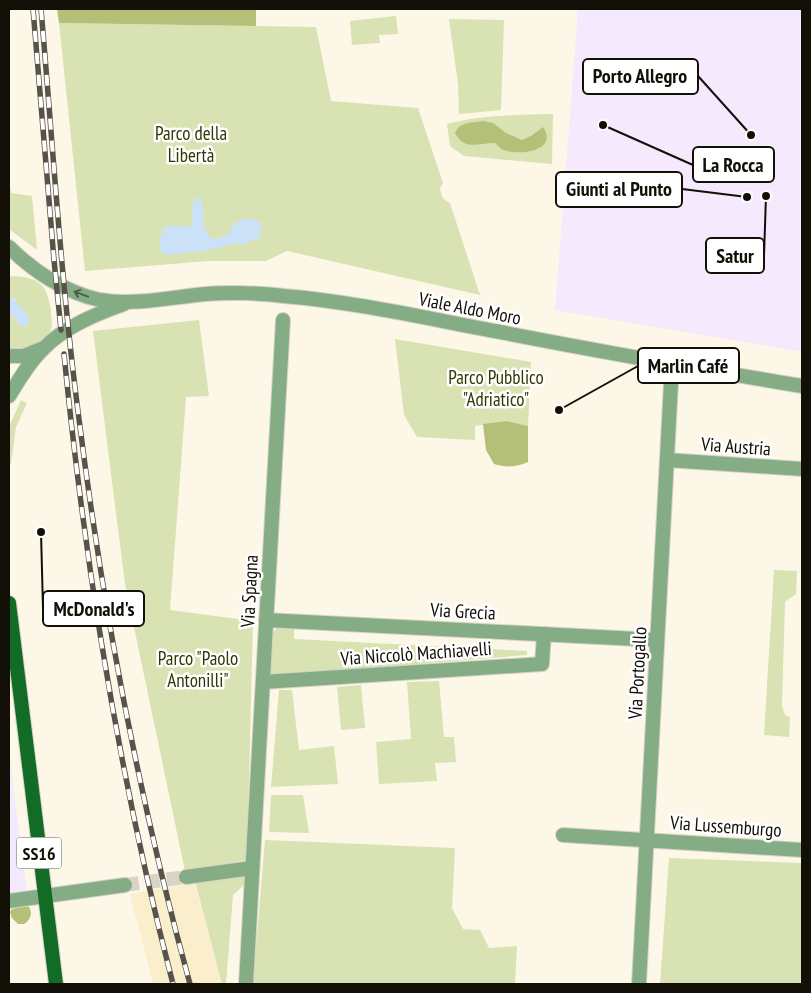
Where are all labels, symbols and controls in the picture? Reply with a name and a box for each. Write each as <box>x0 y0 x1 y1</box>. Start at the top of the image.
callout: Porto Allegro <box>583 59 698 94</box>
text: Porto Allegro <box>593 63 687 89</box>
park label: Parco della Libertà <box>155 121 227 167</box>
callout: La Rocca <box>693 147 774 182</box>
text: La Rocca <box>703 152 764 178</box>
callout: Giunti al Punto <box>556 172 682 207</box>
text: Giunti al Punto <box>566 176 672 202</box>
callout: Satur <box>706 238 764 273</box>
text: Satur <box>716 243 754 269</box>
street label: Viale Aldo Moro <box>416 286 523 330</box>
one-way arrow <box>74 289 89 298</box>
callout: Marlin Café <box>638 348 739 383</box>
text: Marlin Café <box>648 353 728 379</box>
park label: Parco Pubblico "Adriatico" <box>448 365 544 411</box>
street label: Via Austria <box>699 432 772 460</box>
street label: Via Spagna <box>235 554 263 629</box>
callout: McDonald's <box>43 591 144 626</box>
text: McDonald's <box>54 596 134 622</box>
street label: Via Grecia <box>429 597 496 625</box>
street label: Via Portogallo <box>623 626 651 721</box>
street label: Via Niccolò Machiavelli <box>339 636 492 670</box>
park label: Parco "Paolo Antonilli" <box>158 646 238 692</box>
street label: Via Lussemburgo <box>669 810 782 842</box>
road number: SS16 <box>16 838 62 868</box>

